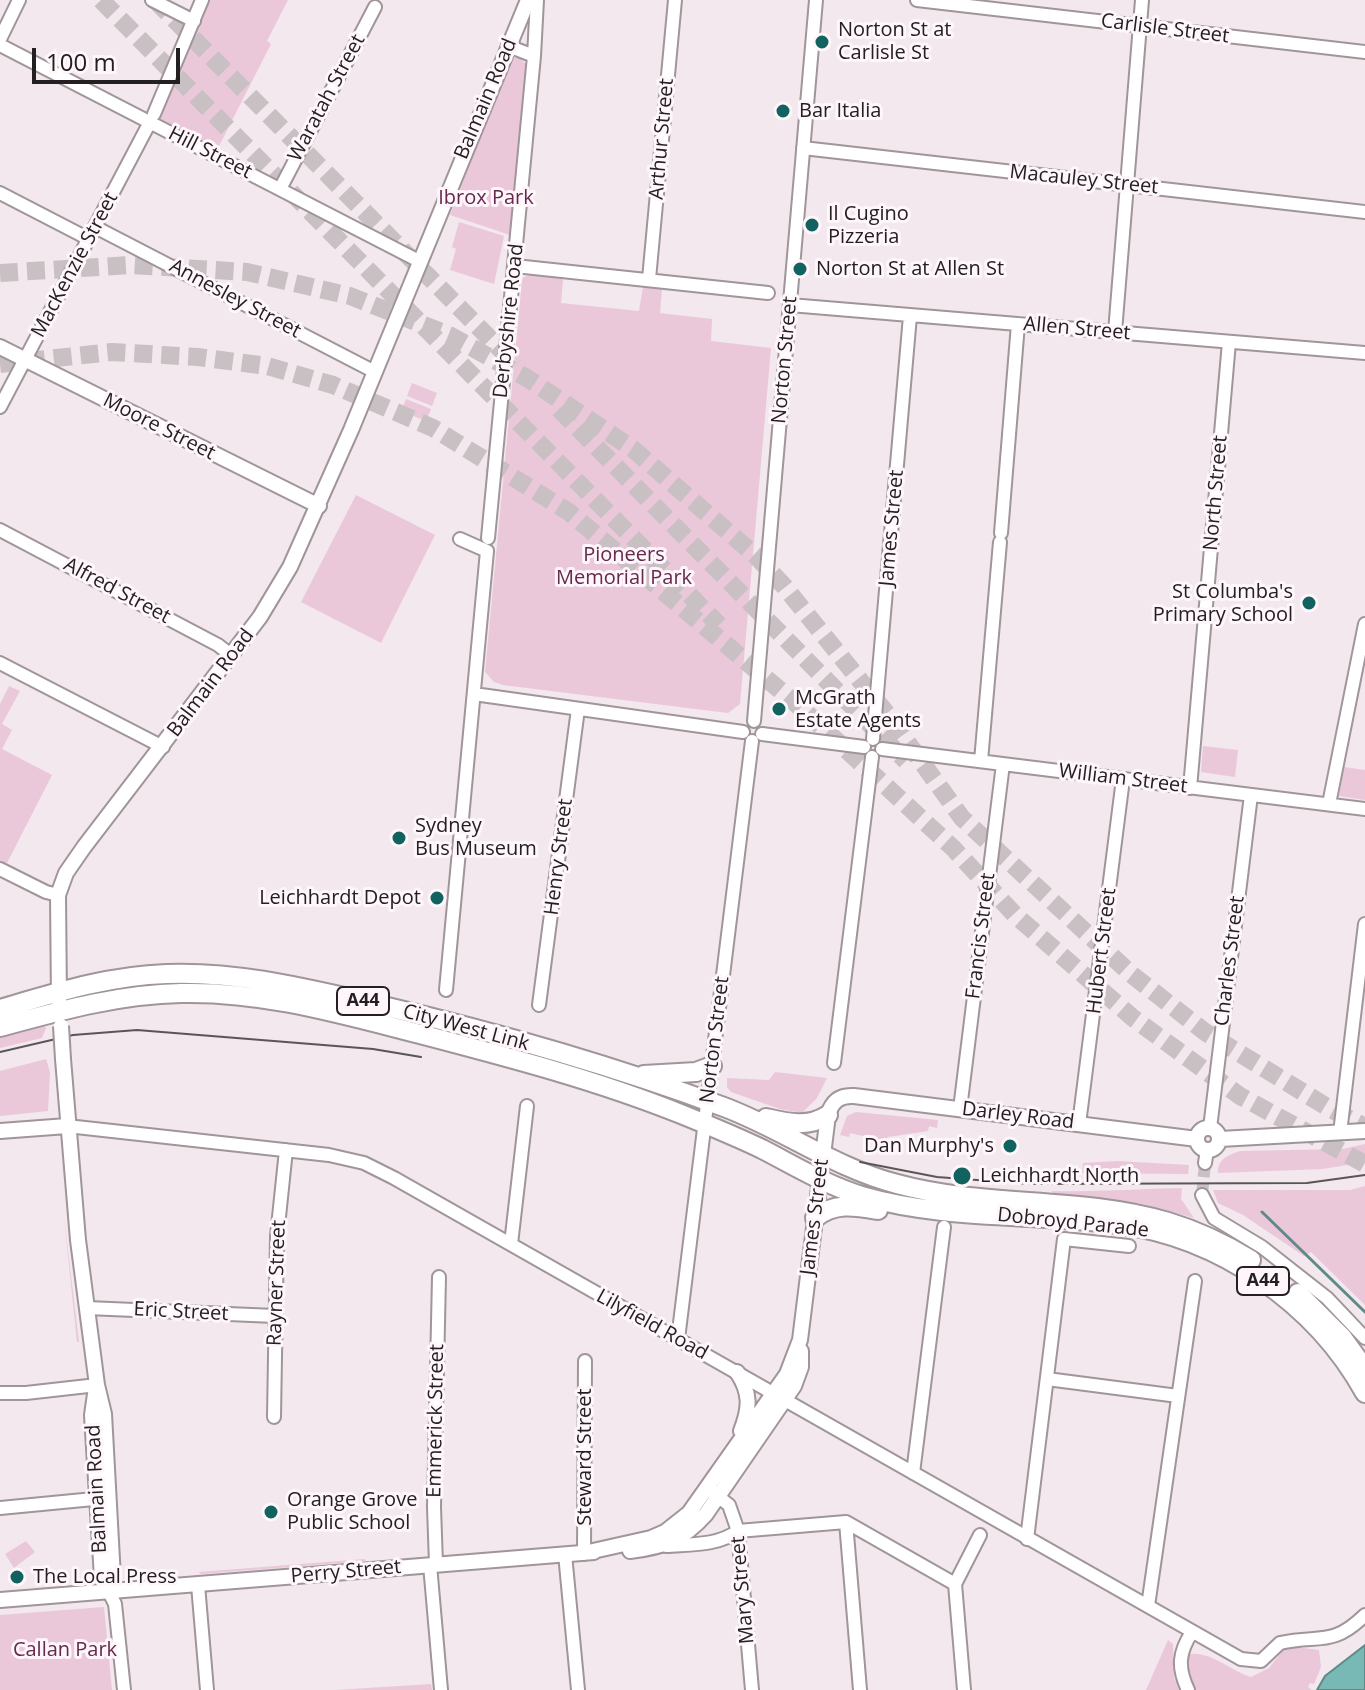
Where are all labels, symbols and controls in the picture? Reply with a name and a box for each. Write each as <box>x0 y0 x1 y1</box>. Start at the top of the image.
street label: Carlisle Street <box>1100 9 1230 49</box>
place label: Norton St at Carlisle St <box>838 18 951 65</box>
street label: Waratah Street <box>283 30 371 166</box>
scale bar <box>36 32 184 82</box>
marker: Norton St at Carlisle St <box>813 33 831 51</box>
street label: Balmain Road <box>450 35 522 163</box>
text: 100 m <box>46 45 116 78</box>
street label: Arthur Street <box>645 77 679 201</box>
place label: Bar Italia <box>799 99 881 123</box>
marker: Bar Italia <box>774 102 792 120</box>
street label: Hill Street <box>164 122 256 184</box>
street label: Macauley Street <box>1008 160 1160 200</box>
park label: Ibrox Park <box>438 186 534 210</box>
street label: MacKenzie Street <box>27 188 123 342</box>
place label: Il Cugino Pizzeria <box>828 202 909 249</box>
marker: Il Cugino Pizzeria <box>803 216 821 234</box>
street label: Derbyshire Road <box>489 243 529 399</box>
street label: Annesley Street <box>165 254 305 344</box>
place label: Norton St at Allen St <box>816 257 1004 281</box>
marker: Norton St at Allen St <box>791 260 809 278</box>
street label: Norton Street <box>767 295 803 425</box>
street label: Allen Street <box>1023 312 1131 346</box>
street label: Moore Street <box>99 388 219 466</box>
street label: North Street <box>1199 434 1233 552</box>
street label: James Street <box>875 469 909 587</box>
park label: Pioneers Memorial Park <box>556 543 692 590</box>
street label: Alfred Street <box>60 553 174 629</box>
place label: St Columba's Primary School <box>1153 580 1293 627</box>
marker: St Columba's Primary School <box>1300 594 1318 612</box>
street label: Balmain Road <box>163 624 259 742</box>
place label: McGrath Estate Agents <box>795 686 921 733</box>
marker: McGrath Estate Agents <box>770 700 788 718</box>
street label: William Street <box>1057 759 1189 799</box>
street label: Henry Street <box>540 797 578 917</box>
place label: Sydney Bus Museum <box>415 814 537 861</box>
marker: Sydney Bus Museum <box>390 829 408 847</box>
street label: Francis Street <box>961 871 1001 1001</box>
place label: Leichhardt Depot <box>259 886 421 910</box>
street label: Hubert Street <box>1082 887 1122 1015</box>
marker: Leichhardt Depot <box>428 889 446 907</box>
street label: Charles Street <box>1210 895 1250 1027</box>
street label: Norton Street <box>695 975 735 1105</box>
road number: A44 <box>337 987 389 1015</box>
street label: City West Link <box>400 1000 532 1056</box>
street label: Darley Road <box>960 1097 1076 1135</box>
place label: Dan Murphy's <box>864 1134 994 1158</box>
marker: Dan Murphy's <box>1001 1137 1019 1155</box>
street label: James Street <box>796 1158 834 1276</box>
place label: Leichhardt North <box>980 1164 1139 1188</box>
marker: Leichhardt North <box>951 1165 973 1187</box>
street label: Dobroyd Parade <box>996 1203 1150 1243</box>
street label: Rayner Street <box>263 1220 291 1346</box>
road number: A44 <box>1237 1267 1289 1295</box>
street label: Lilyfield Road <box>592 1285 712 1365</box>
street label: Eric Street <box>133 1298 229 1326</box>
street label: Emmerick Street <box>423 1344 449 1498</box>
street label: Steward Street <box>573 1388 597 1526</box>
street label: Balmain Road <box>82 1424 112 1554</box>
place label: Orange Grove Public School <box>287 1488 417 1535</box>
marker: Orange Grove Public School <box>262 1503 280 1521</box>
street label: Mary Street <box>726 1535 760 1645</box>
street label: Perry Street <box>290 1555 402 1589</box>
place label: The Local Press <box>33 1565 177 1589</box>
marker: The Local Press <box>8 1568 26 1586</box>
park label: Callan Park <box>13 1638 117 1662</box>

